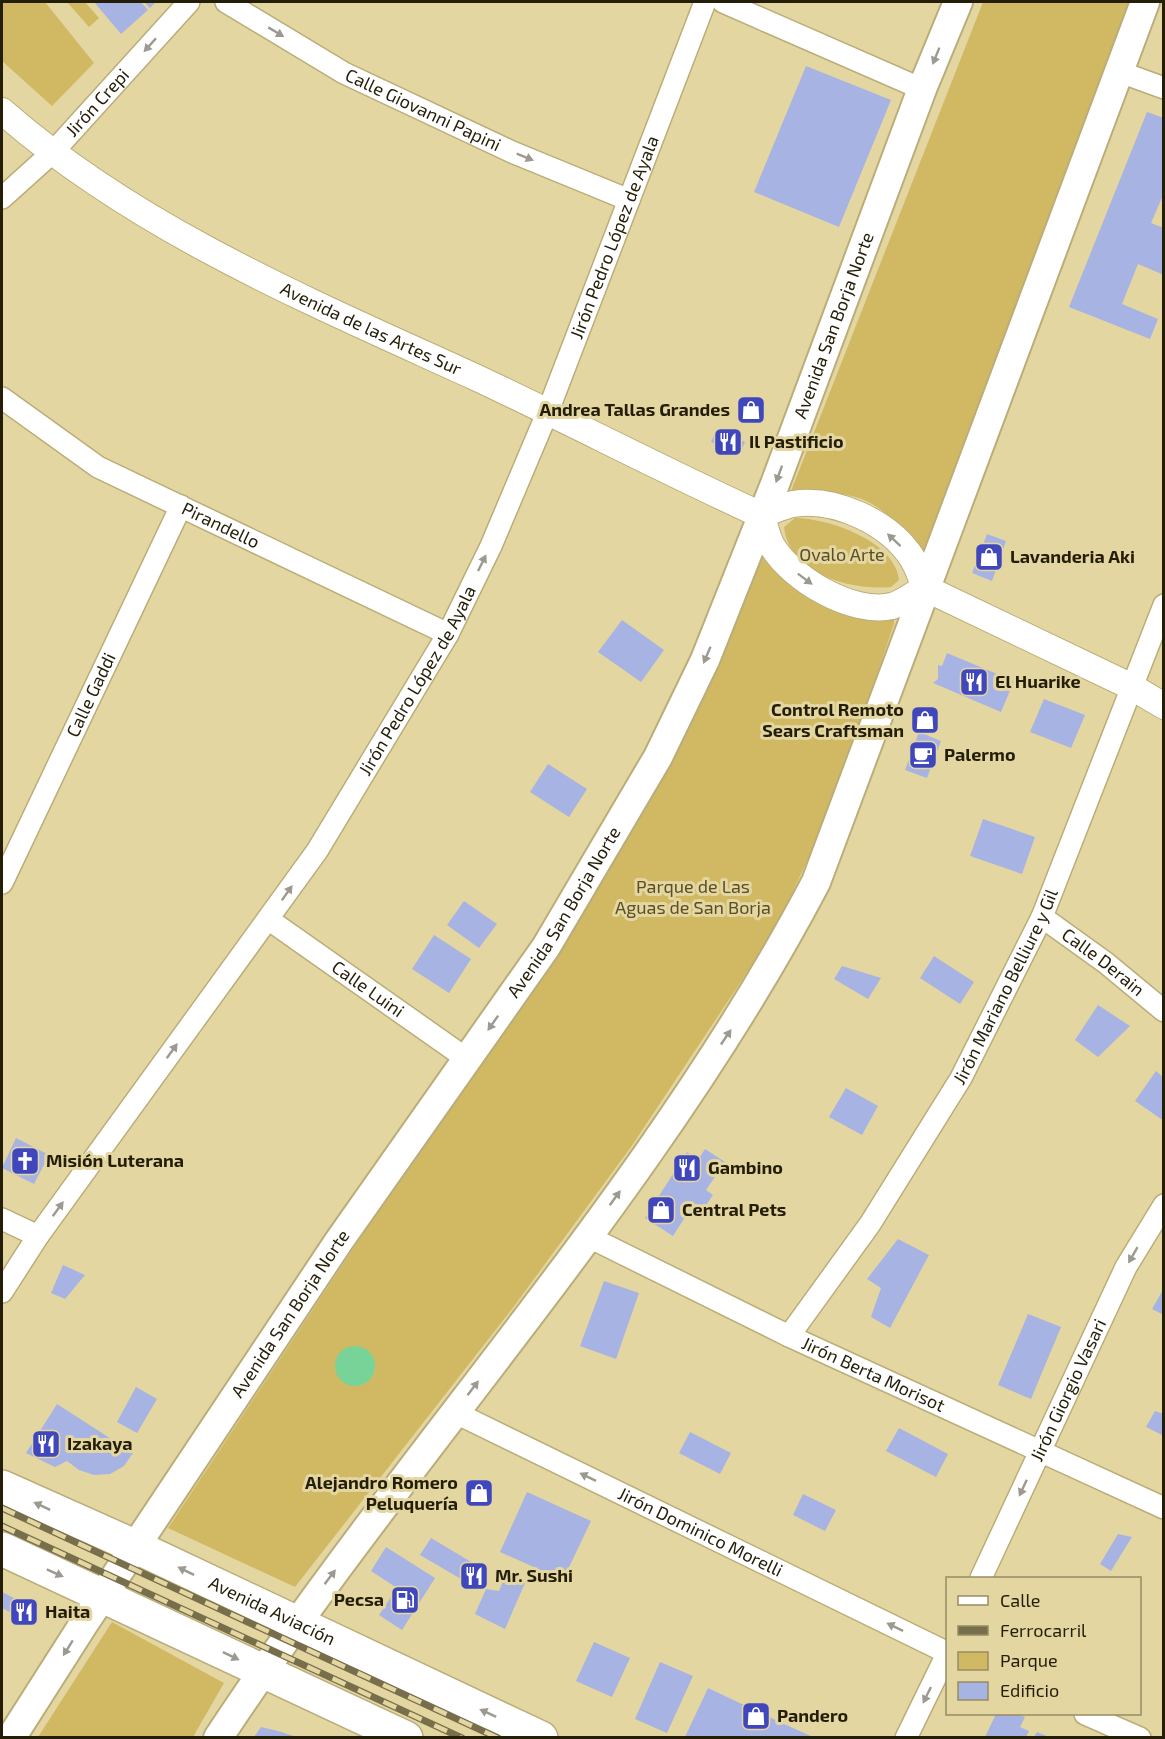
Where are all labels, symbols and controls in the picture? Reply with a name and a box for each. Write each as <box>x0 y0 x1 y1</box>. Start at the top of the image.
one-way arrow <box>268 26 284 37</box>
one-way arrow <box>144 37 157 52</box>
one-way arrow <box>931 47 941 65</box>
street label: Calle Giovanni Papini <box>342 63 505 155</box>
street label: Jirón Crepi <box>60 64 133 141</box>
street label: Jirón Pedro López de Ayala <box>565 132 663 342</box>
one-way arrow <box>516 152 534 162</box>
street label: Avenida San Borja Norte <box>788 229 878 421</box>
street label: Avenida de las Artes Sur <box>277 277 465 379</box>
shop icon: Andrea Tallas Grandes <box>735 394 767 426</box>
place label: Andrea Tallas Grandes <box>539 398 730 420</box>
restaurant icon: Il Pastificio <box>712 426 744 458</box>
place label: Il Pastificio <box>749 430 844 452</box>
one-way arrow <box>773 465 783 483</box>
street label: Pirandello <box>178 497 263 553</box>
one-way arrow <box>887 533 901 547</box>
shop icon: Lavanderia Aki <box>973 541 1005 573</box>
park label: Ovalo Arte <box>799 543 885 565</box>
place label: Lavanderia Aki <box>1010 545 1135 567</box>
one-way arrow <box>477 554 487 572</box>
one-way arrow <box>797 573 813 585</box>
street label: Jirón Pedro López de Ayala <box>353 582 480 779</box>
one-way arrow <box>702 647 711 664</box>
street label: Calle Gaddi <box>61 649 120 740</box>
restaurant icon: El Huarike <box>958 666 990 698</box>
place label: El Huarike <box>995 670 1081 692</box>
place label: Control Remoto Sears Craftsman <box>762 698 904 741</box>
shop icon: Control Remoto Sears Craftsman <box>909 704 941 736</box>
cafe icon: Palermo <box>907 739 939 771</box>
place label: Palermo <box>944 743 1016 765</box>
street label: Avenida San Borja Norte <box>502 822 624 1002</box>
park label: Parque de Las Aguas de San Borja <box>615 875 771 918</box>
one-way arrow <box>281 885 292 901</box>
street label: Jirón Mariano Belliure y Gil <box>948 885 1062 1088</box>
street label: Calle Derain <box>1058 923 1149 1000</box>
street label: Calle Luini <box>328 955 409 1021</box>
one-way arrow <box>487 1014 499 1030</box>
one-way arrow <box>720 1030 732 1046</box>
one-way arrow <box>166 1043 178 1059</box>
church icon: Misión Luterana <box>9 1145 41 1177</box>
place label: Misión Luterana <box>46 1149 184 1171</box>
restaurant icon: Gambino <box>671 1152 703 1184</box>
place label: Gambino <box>708 1156 783 1178</box>
one-way arrow <box>608 1190 620 1205</box>
shop icon: Central Pets <box>645 1194 677 1226</box>
place label: Central Pets <box>682 1198 786 1220</box>
one-way arrow <box>52 1201 64 1217</box>
street label: Avenida San Borja Norte <box>226 1225 354 1401</box>
one-way arrow <box>1127 1247 1138 1263</box>
street label: Jirón Giorgio Vasari <box>1025 1315 1110 1465</box>
street label: Jirón Berta Morisot <box>799 1331 949 1416</box>
one-way arrow <box>467 1380 479 1396</box>
restaurant icon: Izakaya <box>30 1428 62 1460</box>
place label: Izakaya <box>67 1432 133 1454</box>
place label: Alejandro Romero Peluquería <box>305 1471 458 1514</box>
one-way arrow <box>579 1473 596 1482</box>
shop icon: Alejandro Romero Peluquería <box>463 1477 495 1509</box>
one-way arrow <box>1018 1480 1027 1497</box>
street label: Jirón Dominico Morelli <box>615 1482 787 1581</box>
one-way arrow <box>34 1501 51 1510</box>
restaurant icon: Mr. Sushi <box>458 1560 490 1592</box>
place label: Mr. Sushi <box>495 1564 573 1586</box>
one-way arrow <box>177 1566 194 1575</box>
one-way arrow <box>46 1568 64 1578</box>
one-way arrow <box>324 1569 337 1585</box>
street label: Avenida Aviación <box>205 1571 339 1649</box>
legend <box>946 1577 1141 1715</box>
fuel station icon: Pecsa <box>389 1584 421 1616</box>
place label: Pecsa <box>334 1588 384 1610</box>
text: Calle <box>1000 1589 1041 1611</box>
restaurant icon: Haita <box>8 1596 40 1628</box>
place label: Haita <box>45 1600 90 1622</box>
text: Ferrocarril <box>1000 1619 1087 1641</box>
one-way arrow <box>886 1623 903 1632</box>
one-way arrow <box>63 1640 74 1656</box>
text: Parque <box>1000 1649 1058 1671</box>
one-way arrow <box>223 1651 240 1661</box>
text: Edificio <box>1000 1679 1059 1701</box>
one-way arrow <box>922 1687 931 1704</box>
shop icon: Pandero <box>740 1700 772 1732</box>
place label: Pandero <box>777 1704 848 1726</box>
one-way arrow <box>478 1708 496 1718</box>

